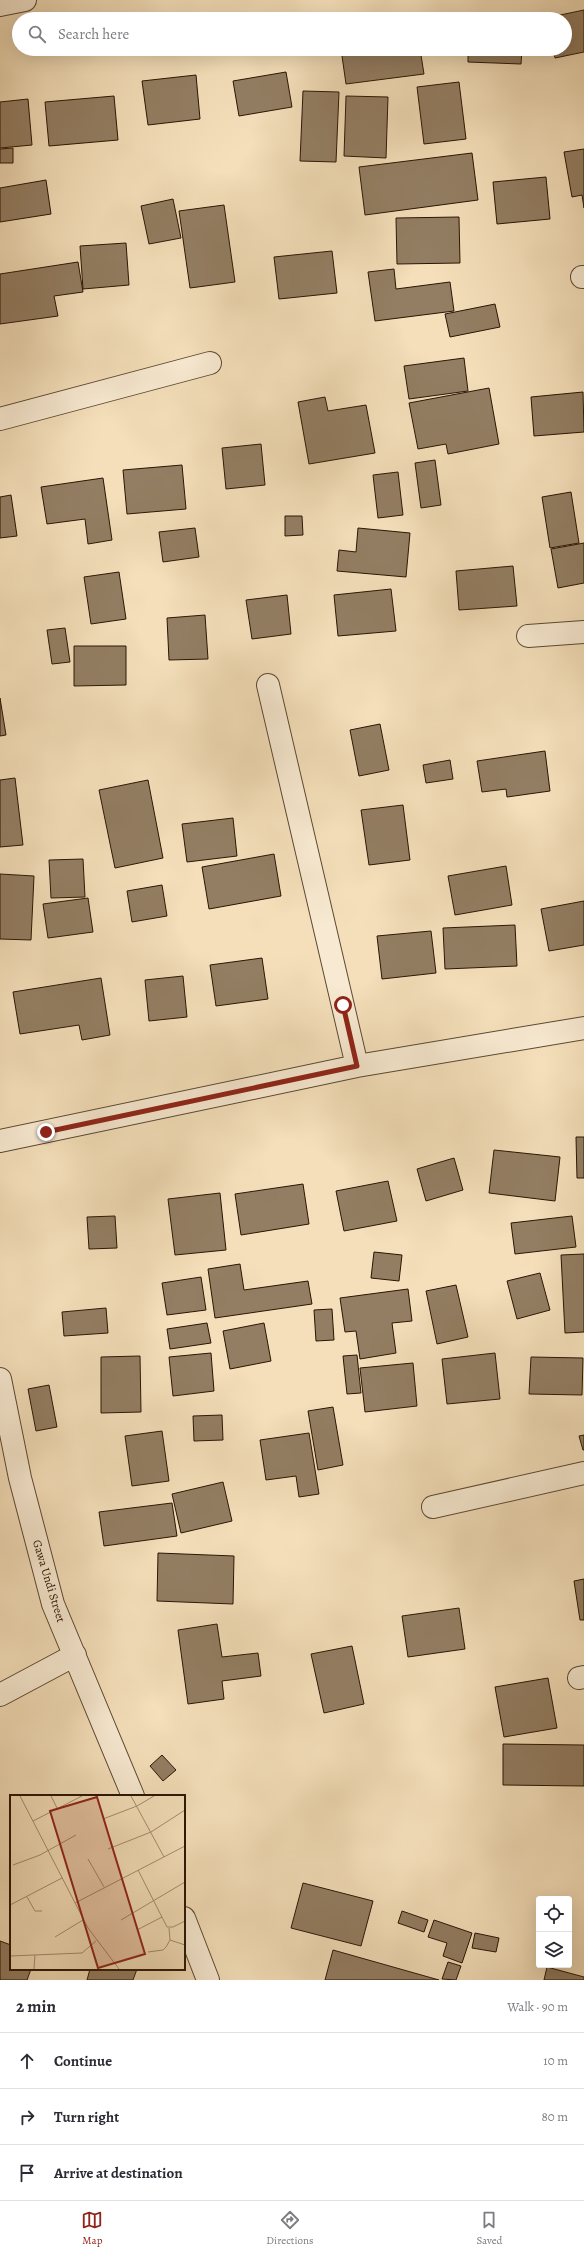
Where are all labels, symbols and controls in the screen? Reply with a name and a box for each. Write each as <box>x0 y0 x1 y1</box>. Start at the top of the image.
search box <box>12 12 572 56</box>
icon: search <box>26 23 48 45</box>
text: Search here <box>58 24 129 44</box>
route start <box>334 996 352 1014</box>
route end <box>37 1123 55 1141</box>
street label: Gawa Undi Street <box>29 1538 69 1624</box>
inset map <box>10 1795 185 1970</box>
map controls <box>536 1896 572 1968</box>
button: locate <box>536 1896 572 1932</box>
button: layers <box>536 1932 572 1968</box>
text: 2 min <box>16 1995 56 2018</box>
text: Walk · 90 m <box>507 1998 568 2015</box>
icon: ahead <box>16 2050 38 2072</box>
text: Continue <box>54 2051 112 2071</box>
text: 10 m <box>543 2052 568 2069</box>
icon: right <box>16 2106 38 2128</box>
text: Turn right <box>54 2107 119 2127</box>
text: 80 m <box>541 2108 568 2125</box>
icon: arrive <box>16 2162 38 2184</box>
text: Arrive at destination <box>54 2163 183 2183</box>
tab: Map <box>81 2209 103 2248</box>
tab: Directions <box>266 2209 314 2248</box>
tab: Saved <box>476 2209 503 2248</box>

